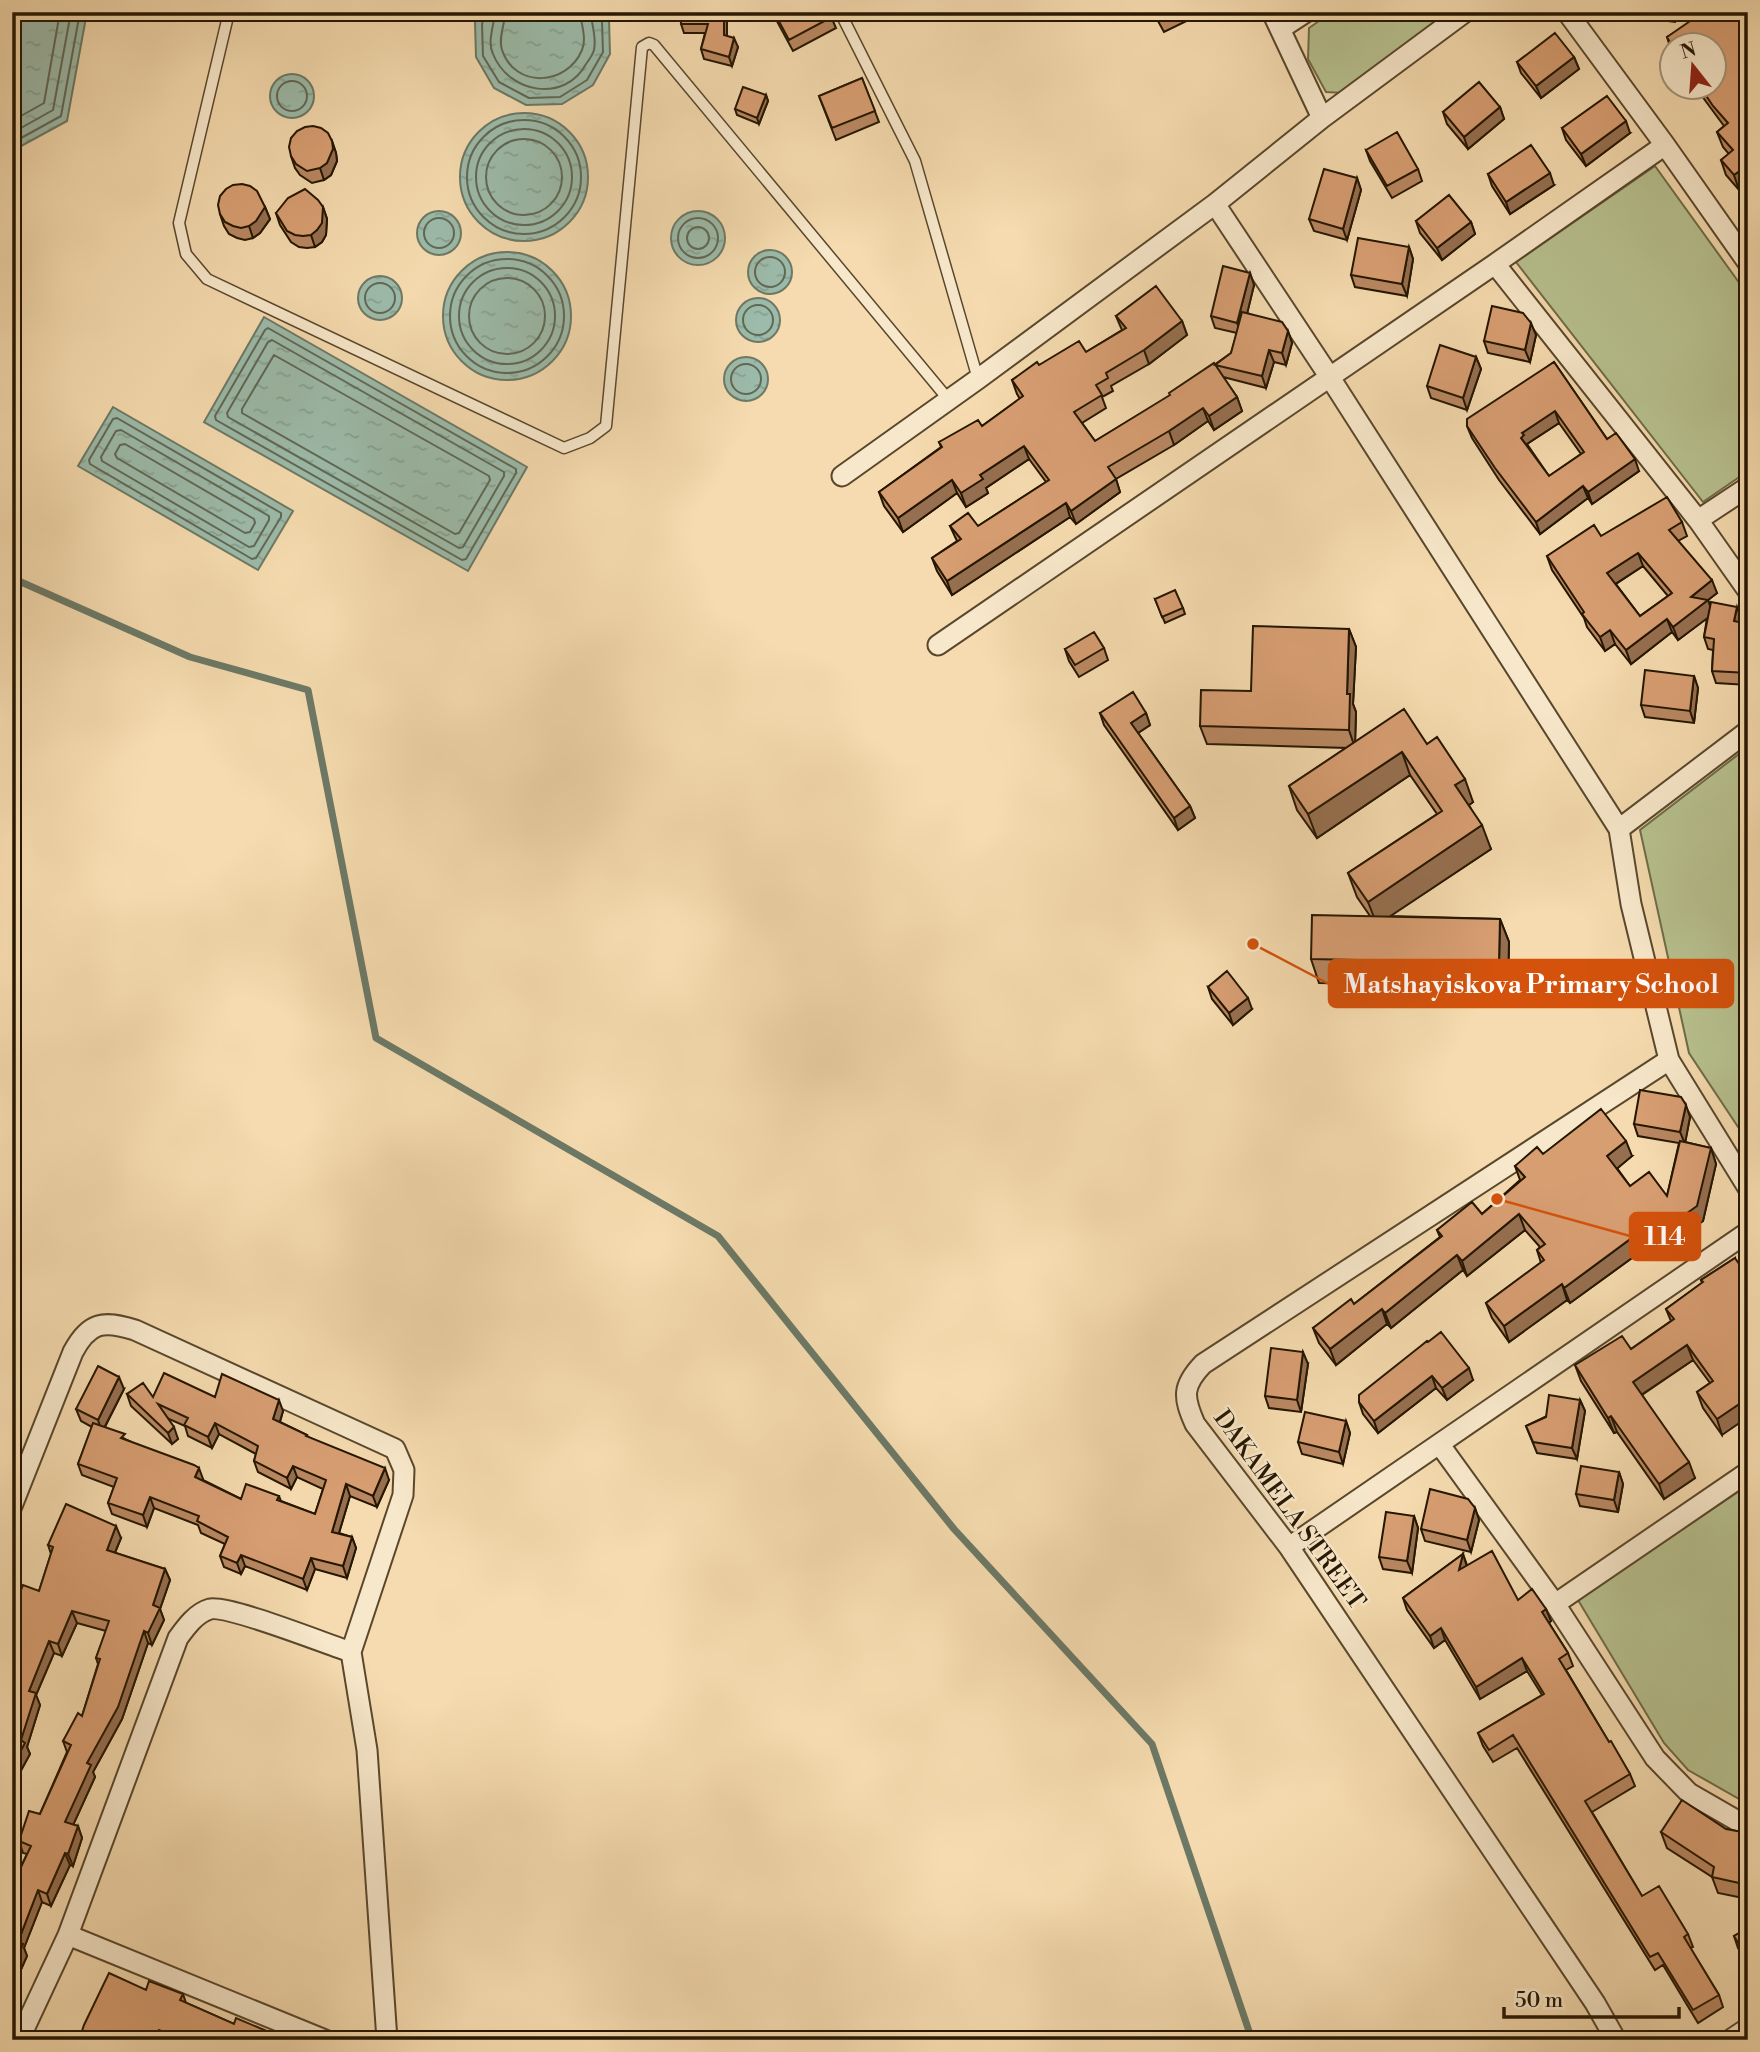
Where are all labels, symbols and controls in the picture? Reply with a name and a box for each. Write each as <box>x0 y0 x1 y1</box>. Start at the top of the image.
north arrow <box>1658 32 1728 102</box>
text: N <box>1678 37 1699 64</box>
callout: Matshayiskova Primary School <box>1329 960 1733 1007</box>
text: Matshayiskova Primary School <box>1343 969 1719 1001</box>
callout: 114 <box>1630 1213 1700 1260</box>
text: 114 <box>1644 1221 1686 1253</box>
street label: DAKAMELA STREET <box>1206 1404 1372 1616</box>
scale bar <box>1504 1975 1680 2019</box>
text: 50 m <box>1515 1988 1563 2014</box>

